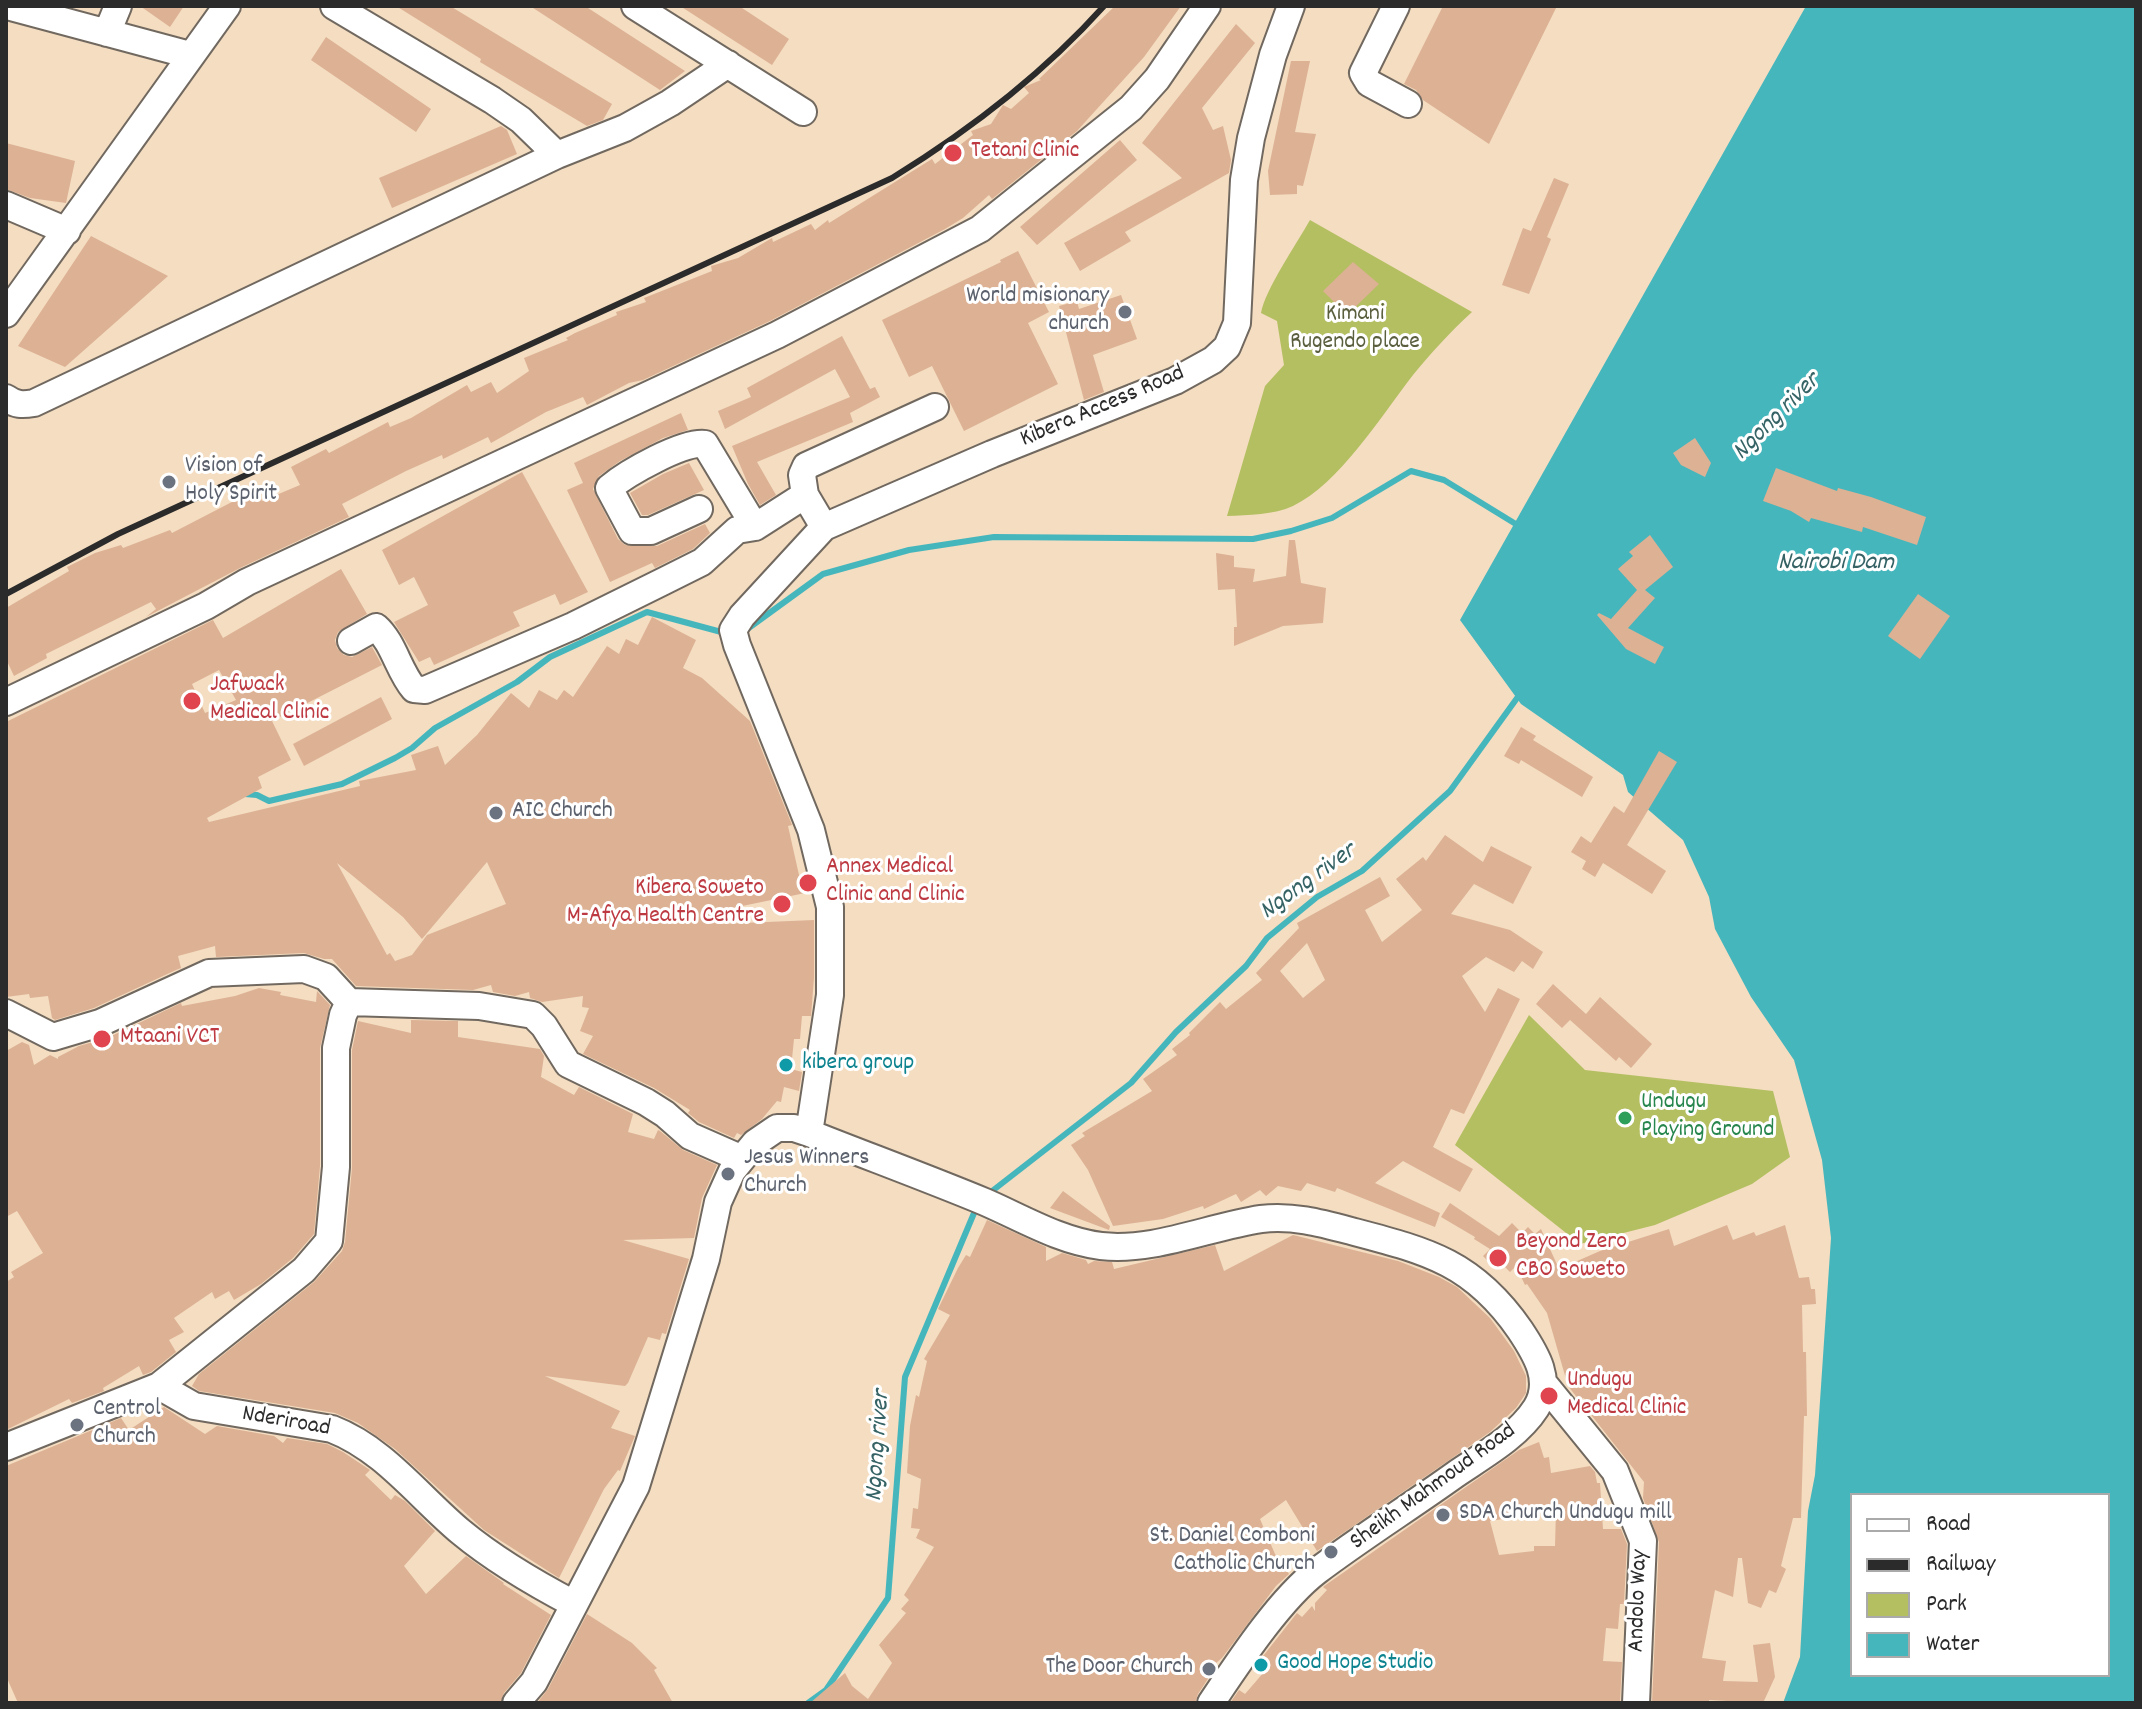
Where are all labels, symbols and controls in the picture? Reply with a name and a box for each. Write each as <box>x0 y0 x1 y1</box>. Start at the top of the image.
place label: Tetani Clinic <box>971 139 1079 167</box>
marker: Tetani Clinic <box>942 142 964 164</box>
place label: World misionary church <box>966 284 1109 340</box>
park label: Kimani Rugendo place <box>1290 302 1420 358</box>
marker: World misionary church <box>1116 303 1134 321</box>
street label: Kibera Access Road <box>1017 360 1189 456</box>
water label: Ngong river <box>1728 368 1828 468</box>
place label: Vision of Holy Spirit <box>185 454 277 510</box>
marker: Vision of Holy Spirit <box>160 473 178 491</box>
water label: Nairobi Dam <box>1778 548 1894 580</box>
place label: Jafwack Medical Clinic <box>210 673 329 729</box>
marker: Jafwack Medical Clinic <box>181 690 203 712</box>
place label: AIC Church <box>512 799 613 827</box>
marker: AIC Church <box>487 804 505 822</box>
water label: Ngong river <box>1255 838 1363 928</box>
place label: Annex Medical Clinic and Clinic <box>826 855 965 911</box>
marker: Annex Medical Clinic and Clinic <box>797 872 819 894</box>
place label: Kibera Soweto M-Afya Health Centre <box>567 876 764 932</box>
marker: Kibera Soweto M-Afya Health Centre <box>771 893 793 915</box>
place label: Mtaani VCT <box>120 1025 219 1053</box>
marker: Mtaani VCT <box>91 1028 113 1050</box>
place label: kibera group <box>802 1051 914 1079</box>
marker: kibera group <box>777 1056 795 1074</box>
place label: Undugu Playing Ground <box>1641 1090 1774 1146</box>
marker: Undugu Playing Ground <box>1616 1109 1634 1127</box>
place label: Jesus Winners Church <box>744 1146 869 1202</box>
marker: Jesus Winners Church <box>719 1165 737 1183</box>
place label: Beyond Zero CBO Soweto <box>1516 1230 1627 1286</box>
marker: Beyond Zero CBO Soweto <box>1487 1247 1509 1269</box>
place label: Undugu Medical Clinic <box>1567 1368 1686 1424</box>
marker: Undugu Medical Clinic <box>1538 1385 1560 1407</box>
water label: Ngong river <box>861 1389 899 1503</box>
place label: Centrol Church <box>93 1397 161 1453</box>
street label: Nderiroad <box>240 1401 332 1445</box>
marker: Centrol Church <box>68 1416 86 1434</box>
street label: Sheikh Mahmoud Road <box>1345 1418 1523 1558</box>
legend <box>1850 1493 2110 1677</box>
place label: SDA Church Undugu mill <box>1459 1501 1672 1529</box>
marker: SDA Church Undugu mill <box>1434 1506 1452 1524</box>
text: Road <box>1926 1508 1971 1542</box>
place label: St. Daniel Comboni Catholic Church <box>1150 1524 1315 1580</box>
marker: St. Daniel Comboni Catholic Church <box>1322 1543 1340 1561</box>
text: Railway <box>1926 1548 1995 1582</box>
street label: Andolo Way <box>1624 1549 1656 1653</box>
text: Park <box>1926 1588 1967 1622</box>
text: Water <box>1926 1628 1979 1662</box>
place label: Good Hope Studio <box>1277 1651 1433 1679</box>
place label: The Door Church <box>1045 1655 1193 1683</box>
marker: Good Hope Studio <box>1252 1656 1270 1674</box>
marker: The Door Church <box>1200 1660 1218 1678</box>

